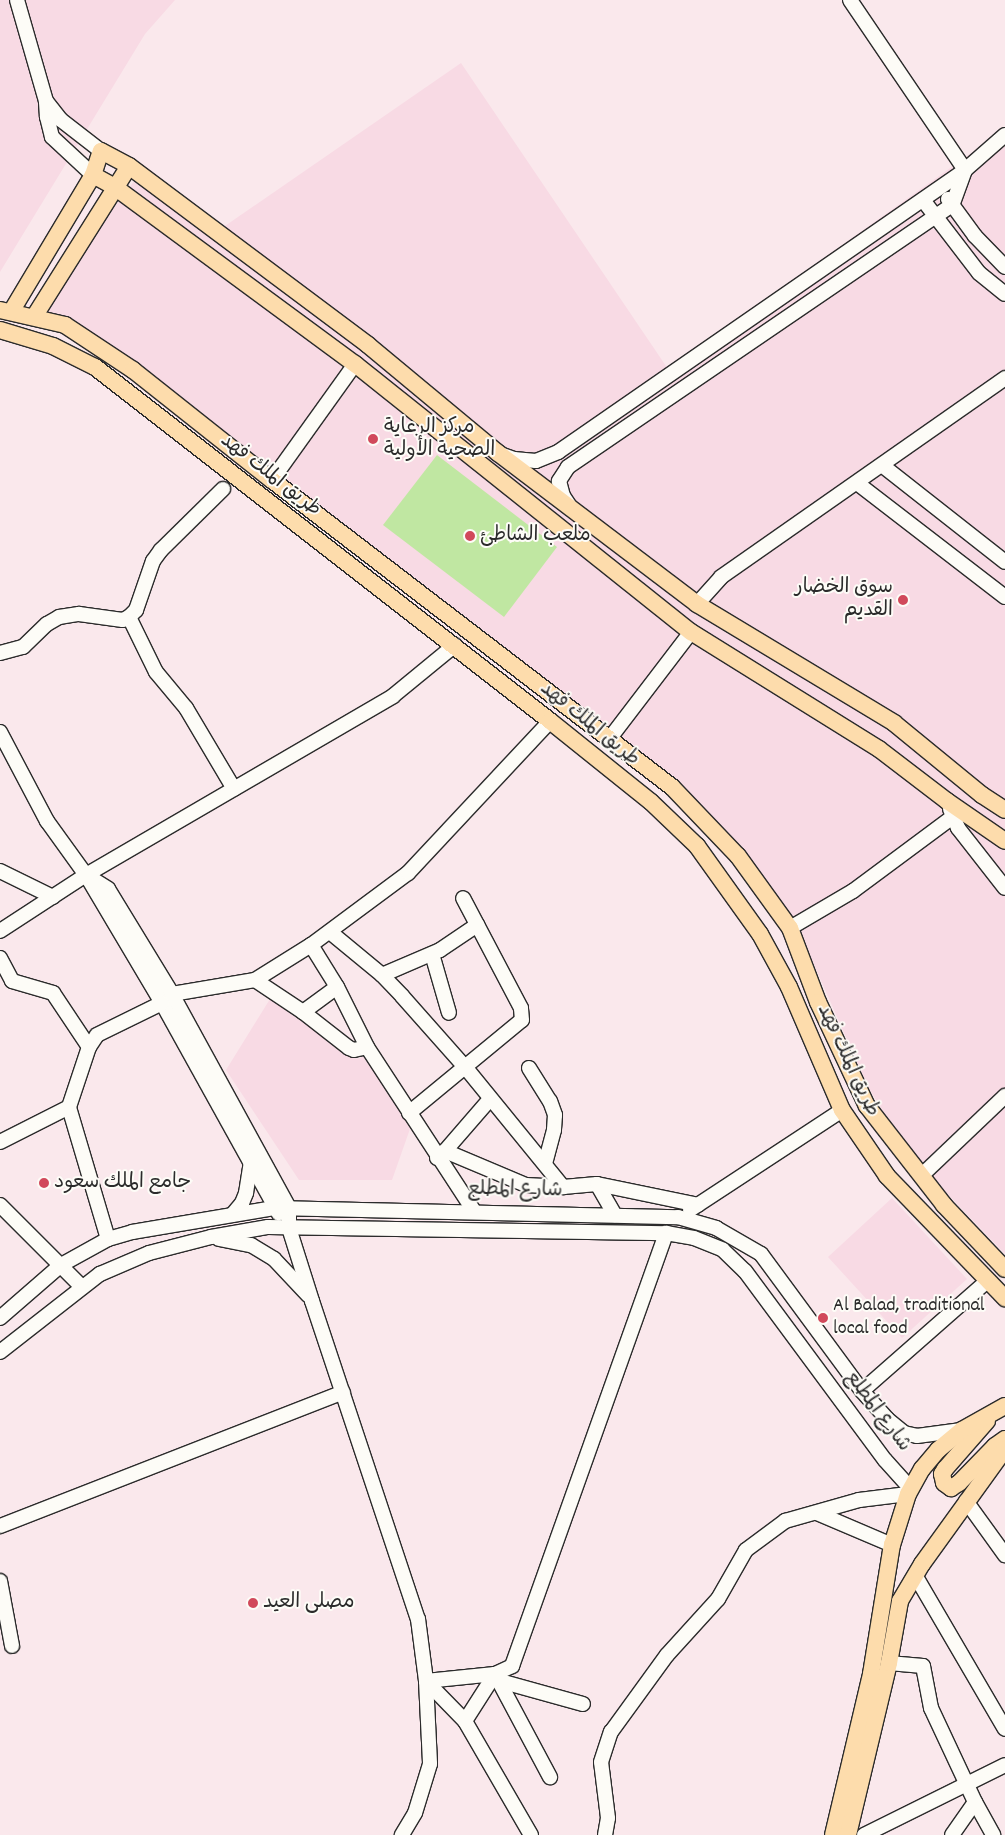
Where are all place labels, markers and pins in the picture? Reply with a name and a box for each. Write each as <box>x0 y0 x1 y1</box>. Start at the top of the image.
place label: مركز الرعاية الصحية الأولية <box>384 416 495 463</box>
marker: مركز الرعاية الصحية الأولية <box>366 432 380 446</box>
place label: ملعب الشاطئ <box>480 524 591 548</box>
marker: ملعب الشاطئ <box>464 530 476 542</box>
place label: سوق الخضار القديم <box>795 576 893 623</box>
marker: سوق الخضار القديم <box>897 594 909 606</box>
place label: جامع الملك سعود <box>54 1171 191 1195</box>
marker: جامع الملك سعود <box>38 1177 50 1189</box>
place label: Al Balad, traditional local food <box>833 1294 985 1341</box>
marker: Al Balad, traditional local food <box>817 1312 829 1324</box>
place label: مصلى العيد <box>263 1591 355 1615</box>
marker: مصلى العيد <box>247 1597 259 1609</box>

